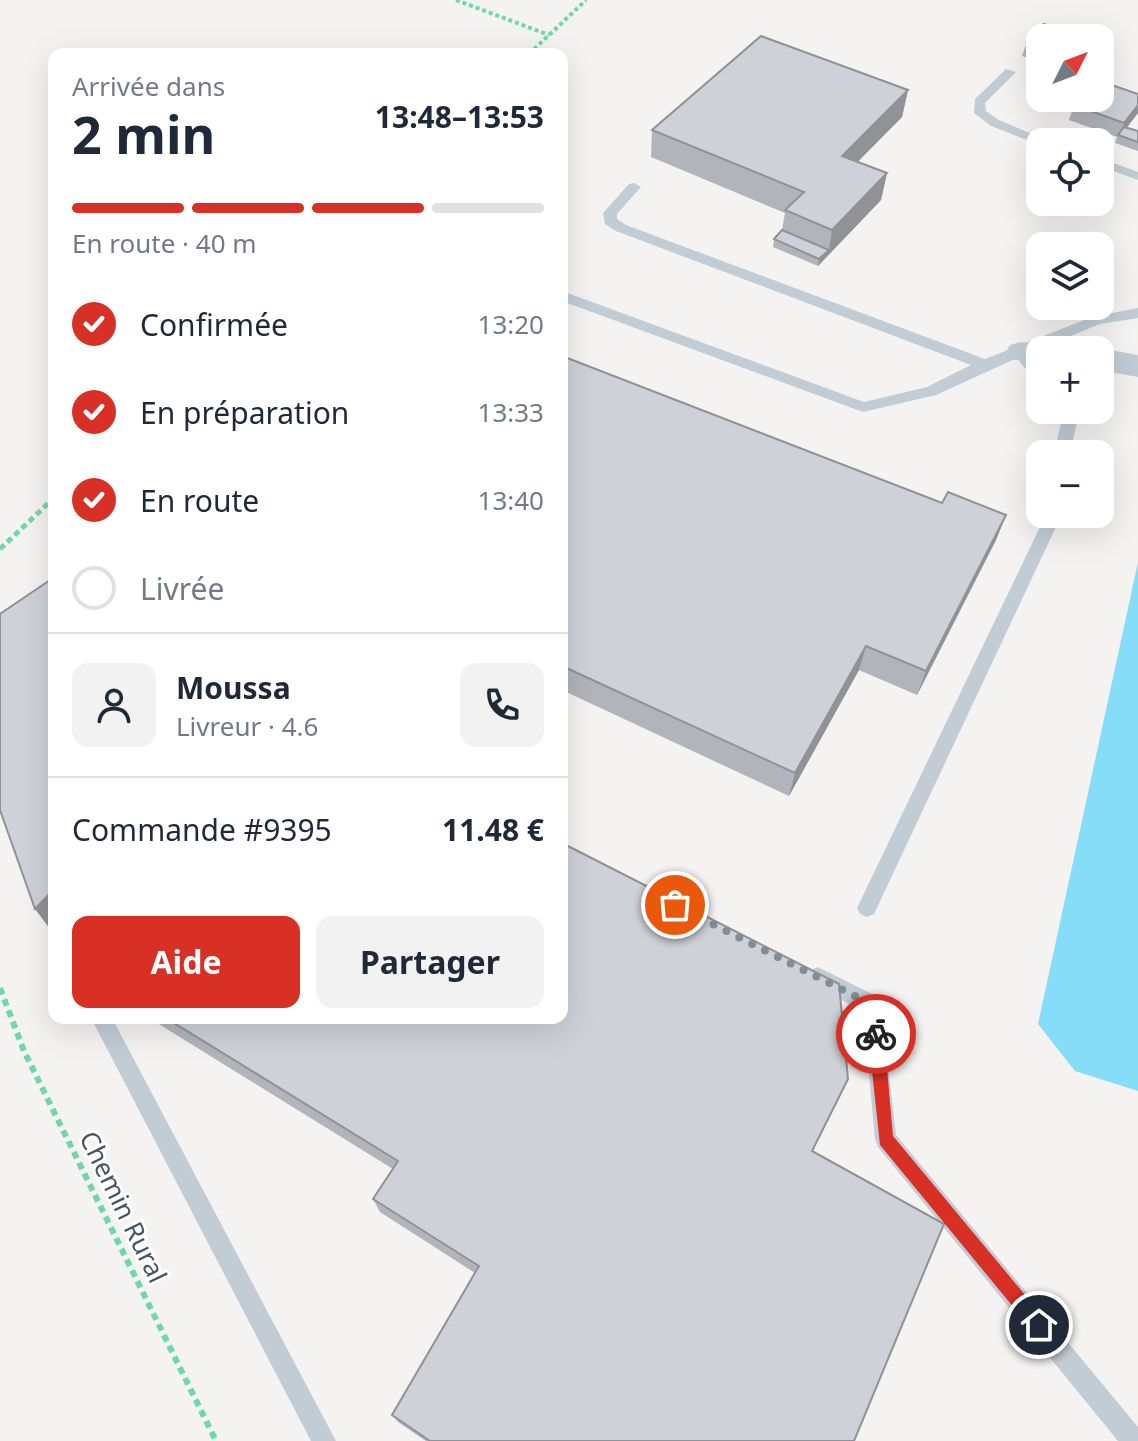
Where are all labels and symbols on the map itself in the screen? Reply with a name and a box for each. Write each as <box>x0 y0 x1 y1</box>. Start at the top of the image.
north arrow <box>1026 24 1114 112</box>
pin <box>641 871 709 939</box>
courier <box>836 994 916 1074</box>
street label: Chemin Rural <box>72 1125 176 1288</box>
pin <box>1005 1291 1073 1359</box>

